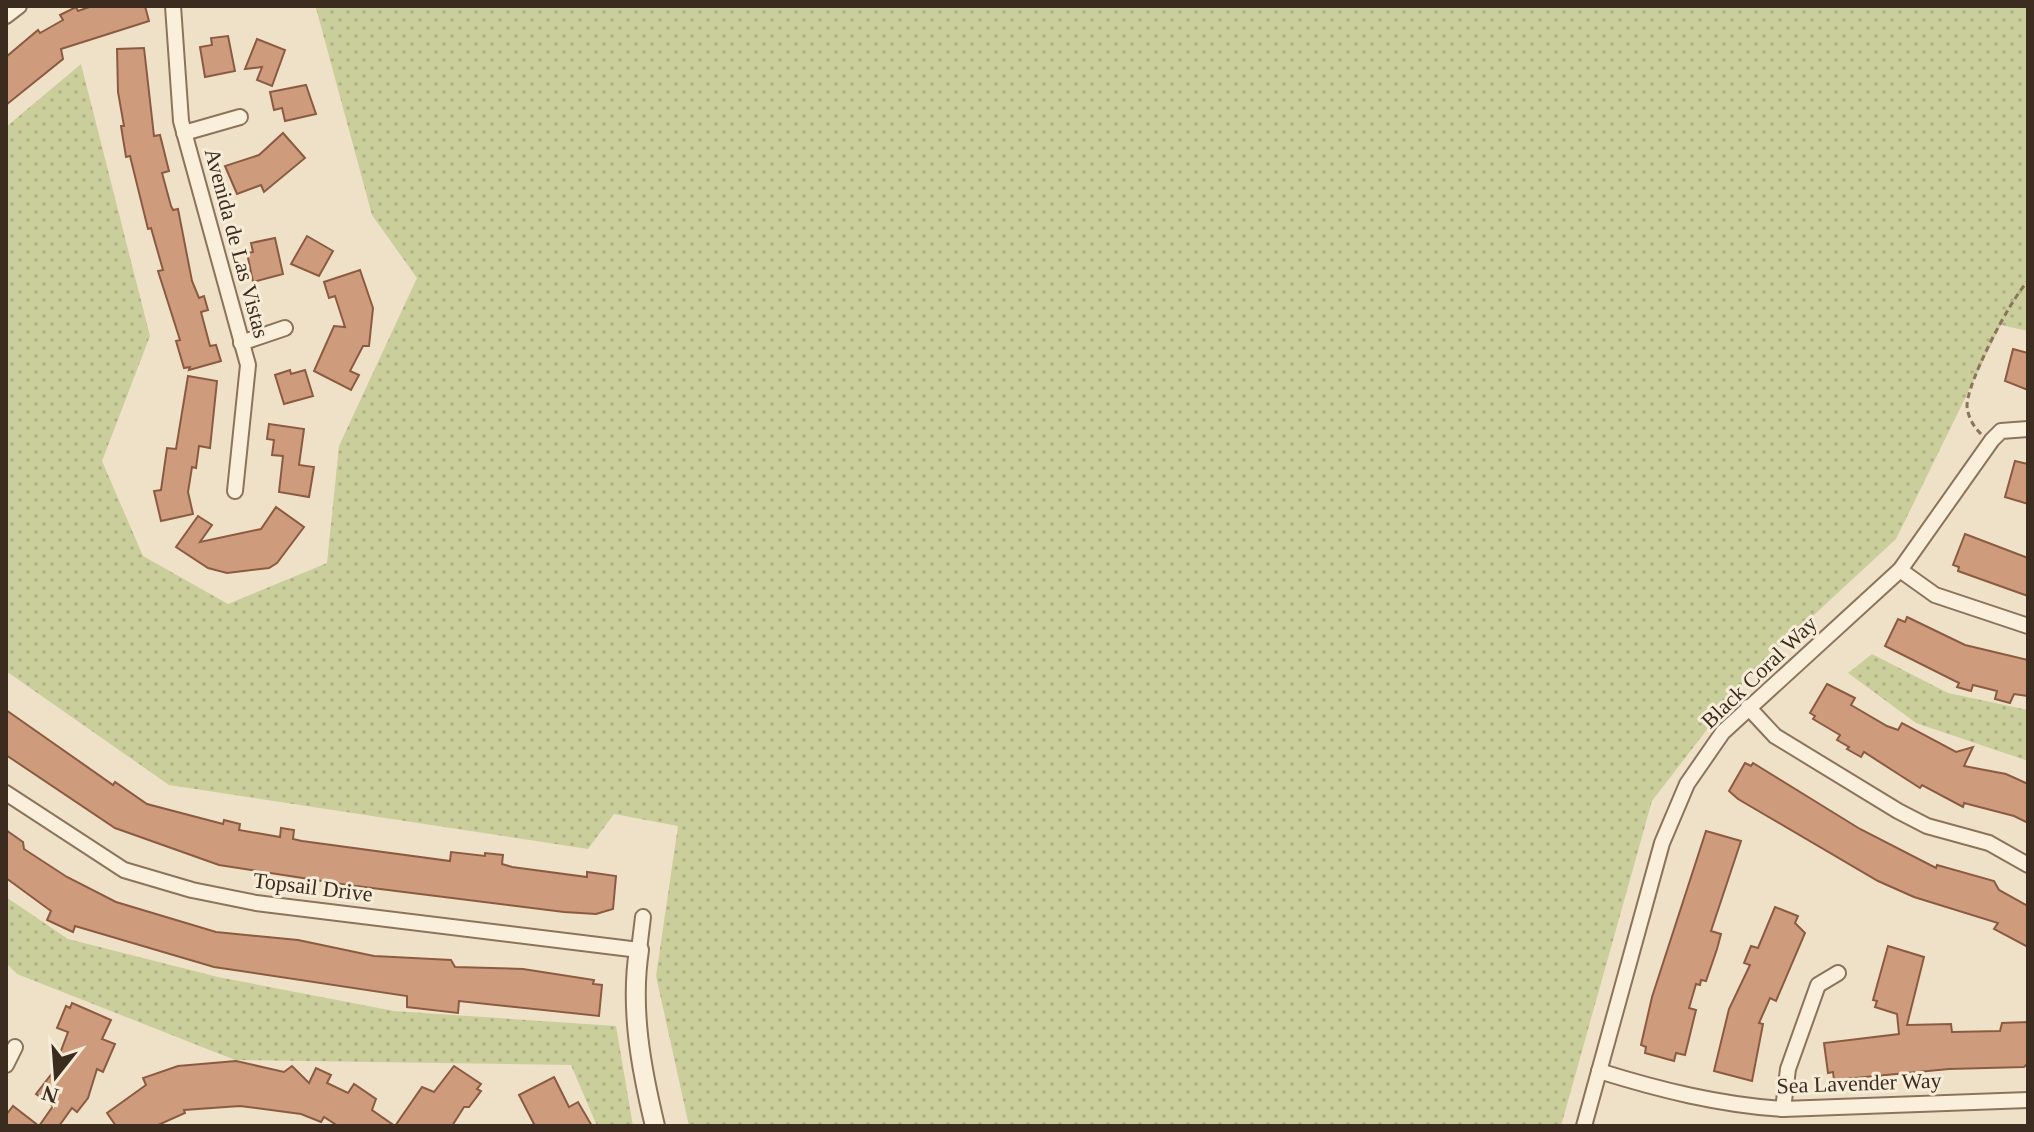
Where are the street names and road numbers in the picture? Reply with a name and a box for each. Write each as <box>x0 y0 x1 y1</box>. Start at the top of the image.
street label: Avenida de Las Vistas <box>200 145 274 341</box>
street label: Black Coral Way <box>1696 611 1822 733</box>
street label: Topsail Drive <box>252 867 374 907</box>
street label: Sea Lavender Way <box>1776 1068 1942 1098</box>

